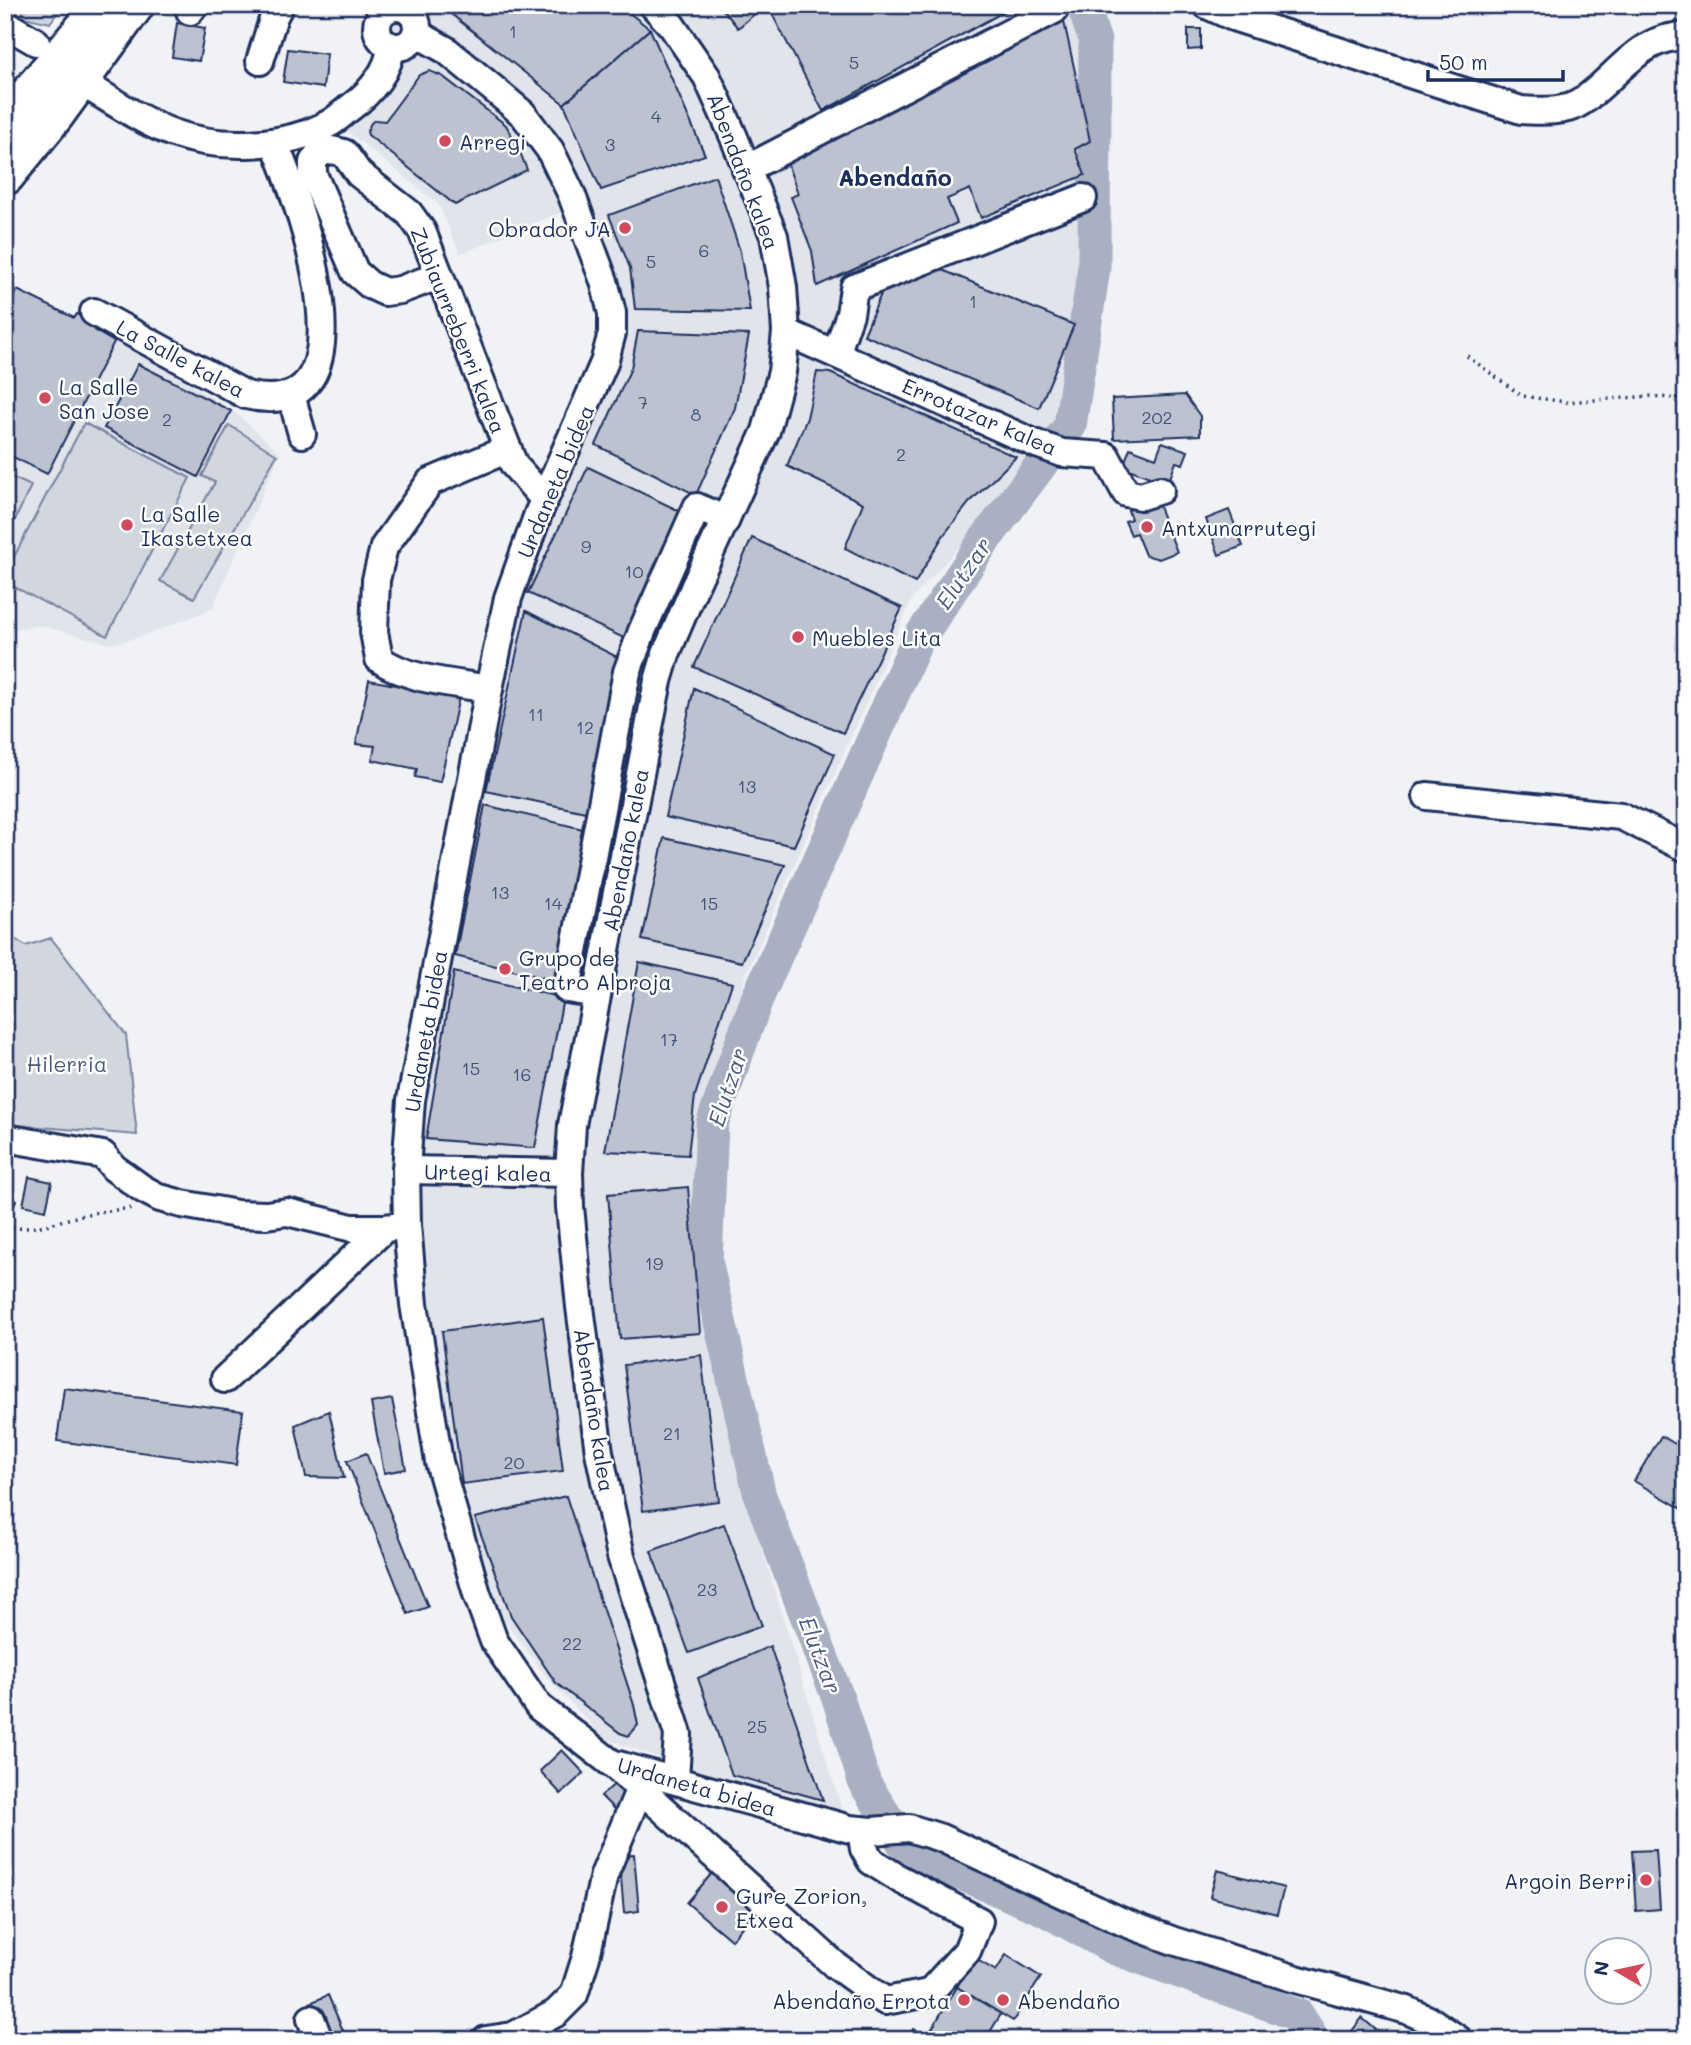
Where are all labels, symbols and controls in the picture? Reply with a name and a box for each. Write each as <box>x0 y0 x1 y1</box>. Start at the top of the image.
house number: 1 <box>509 19 517 43</box>
scale bar <box>1428 38 1563 82</box>
text: 50 m <box>1439 48 1488 75</box>
house number: 5 <box>849 50 859 74</box>
street label: Abendaño kalea <box>702 89 786 253</box>
house number: 4 <box>651 104 662 128</box>
place label: Arregi <box>459 128 526 155</box>
house number: 3 <box>605 132 615 156</box>
marker: Arregi <box>437 133 453 149</box>
district label: Abendaño <box>838 162 952 192</box>
place label: Obrador JA <box>488 215 611 242</box>
marker: Obrador JA <box>617 220 633 236</box>
street label: Zubiaurreberri kalea <box>405 223 513 437</box>
house number: 6 <box>699 238 709 262</box>
house number: 5 <box>646 249 656 273</box>
house number: 1 <box>969 289 977 313</box>
street label: La Salle kalea <box>112 313 250 403</box>
street label: Errotazar kalea <box>899 371 1061 461</box>
place label: La Salle San Jose <box>59 373 149 424</box>
marker: La Salle San Jose <box>37 390 53 406</box>
house number: 7 <box>638 390 648 414</box>
street label: Urdaneta bidea <box>511 400 599 562</box>
house number: 8 <box>691 402 702 426</box>
house number: 202 <box>1141 405 1173 429</box>
house number: 2 <box>162 407 172 431</box>
house number: 2 <box>896 442 906 466</box>
place label: La Salle Ikastetxea <box>141 500 253 551</box>
place label: Antxunarrutegi <box>1161 514 1317 541</box>
marker: La Salle Ikastetxea <box>119 517 135 533</box>
marker: Antxunarrutegi <box>1139 519 1155 535</box>
water label: Elutzar <box>928 531 998 615</box>
house number: 9 <box>581 534 592 558</box>
house number: 10 <box>624 559 644 583</box>
place label: Muebles Lita <box>812 624 942 651</box>
marker: Muebles Lita <box>790 629 806 645</box>
house number: 11 <box>528 702 544 726</box>
house number: 12 <box>576 715 594 739</box>
street label: Abendaño kalea <box>596 766 654 934</box>
house number: 13 <box>738 774 756 798</box>
house number: 13 <box>491 880 509 904</box>
house number: 14 <box>544 891 563 915</box>
house number: 15 <box>700 891 718 915</box>
place label: Grupo de Teatro Alproja <box>519 944 672 995</box>
street label: Urdaneta bidea <box>397 948 453 1114</box>
marker: Grupo de Teatro Alproja <box>497 961 513 977</box>
house number: 17 <box>660 1027 678 1051</box>
water label: Elutzar <box>700 1044 754 1130</box>
park label: Hilerria <box>27 1050 107 1077</box>
house number: 15 <box>462 1056 480 1080</box>
house number: 16 <box>513 1062 531 1086</box>
street label: Urtegi kalea <box>424 1157 552 1187</box>
house number: 19 <box>645 1251 664 1275</box>
street label: Abendaño kalea <box>569 1326 621 1494</box>
house number: 21 <box>663 1421 681 1445</box>
house number: 20 <box>503 1450 525 1474</box>
house number: 23 <box>697 1577 717 1601</box>
water label: Elutzar <box>793 1612 849 1698</box>
house number: 22 <box>562 1631 582 1655</box>
house number: 25 <box>747 1714 767 1738</box>
street label: Urdaneta bidea <box>615 1750 779 1822</box>
place label: Argoin Berri <box>1504 1867 1632 1894</box>
marker: Argoin Berri <box>1638 1872 1654 1888</box>
place label: Gure Zorion, Etxea <box>736 1882 867 1933</box>
marker: Gure Zorion, Etxea <box>714 1899 730 1915</box>
north arrow <box>1582 1937 1652 2007</box>
text: N <box>1587 1959 1614 1977</box>
place label: Abendaño Errota <box>772 1987 950 2014</box>
place label: Abendaño <box>1017 1987 1120 2014</box>
marker: Abendaño Errota <box>956 1992 972 2008</box>
marker: Abendaño <box>995 1992 1011 2008</box>

